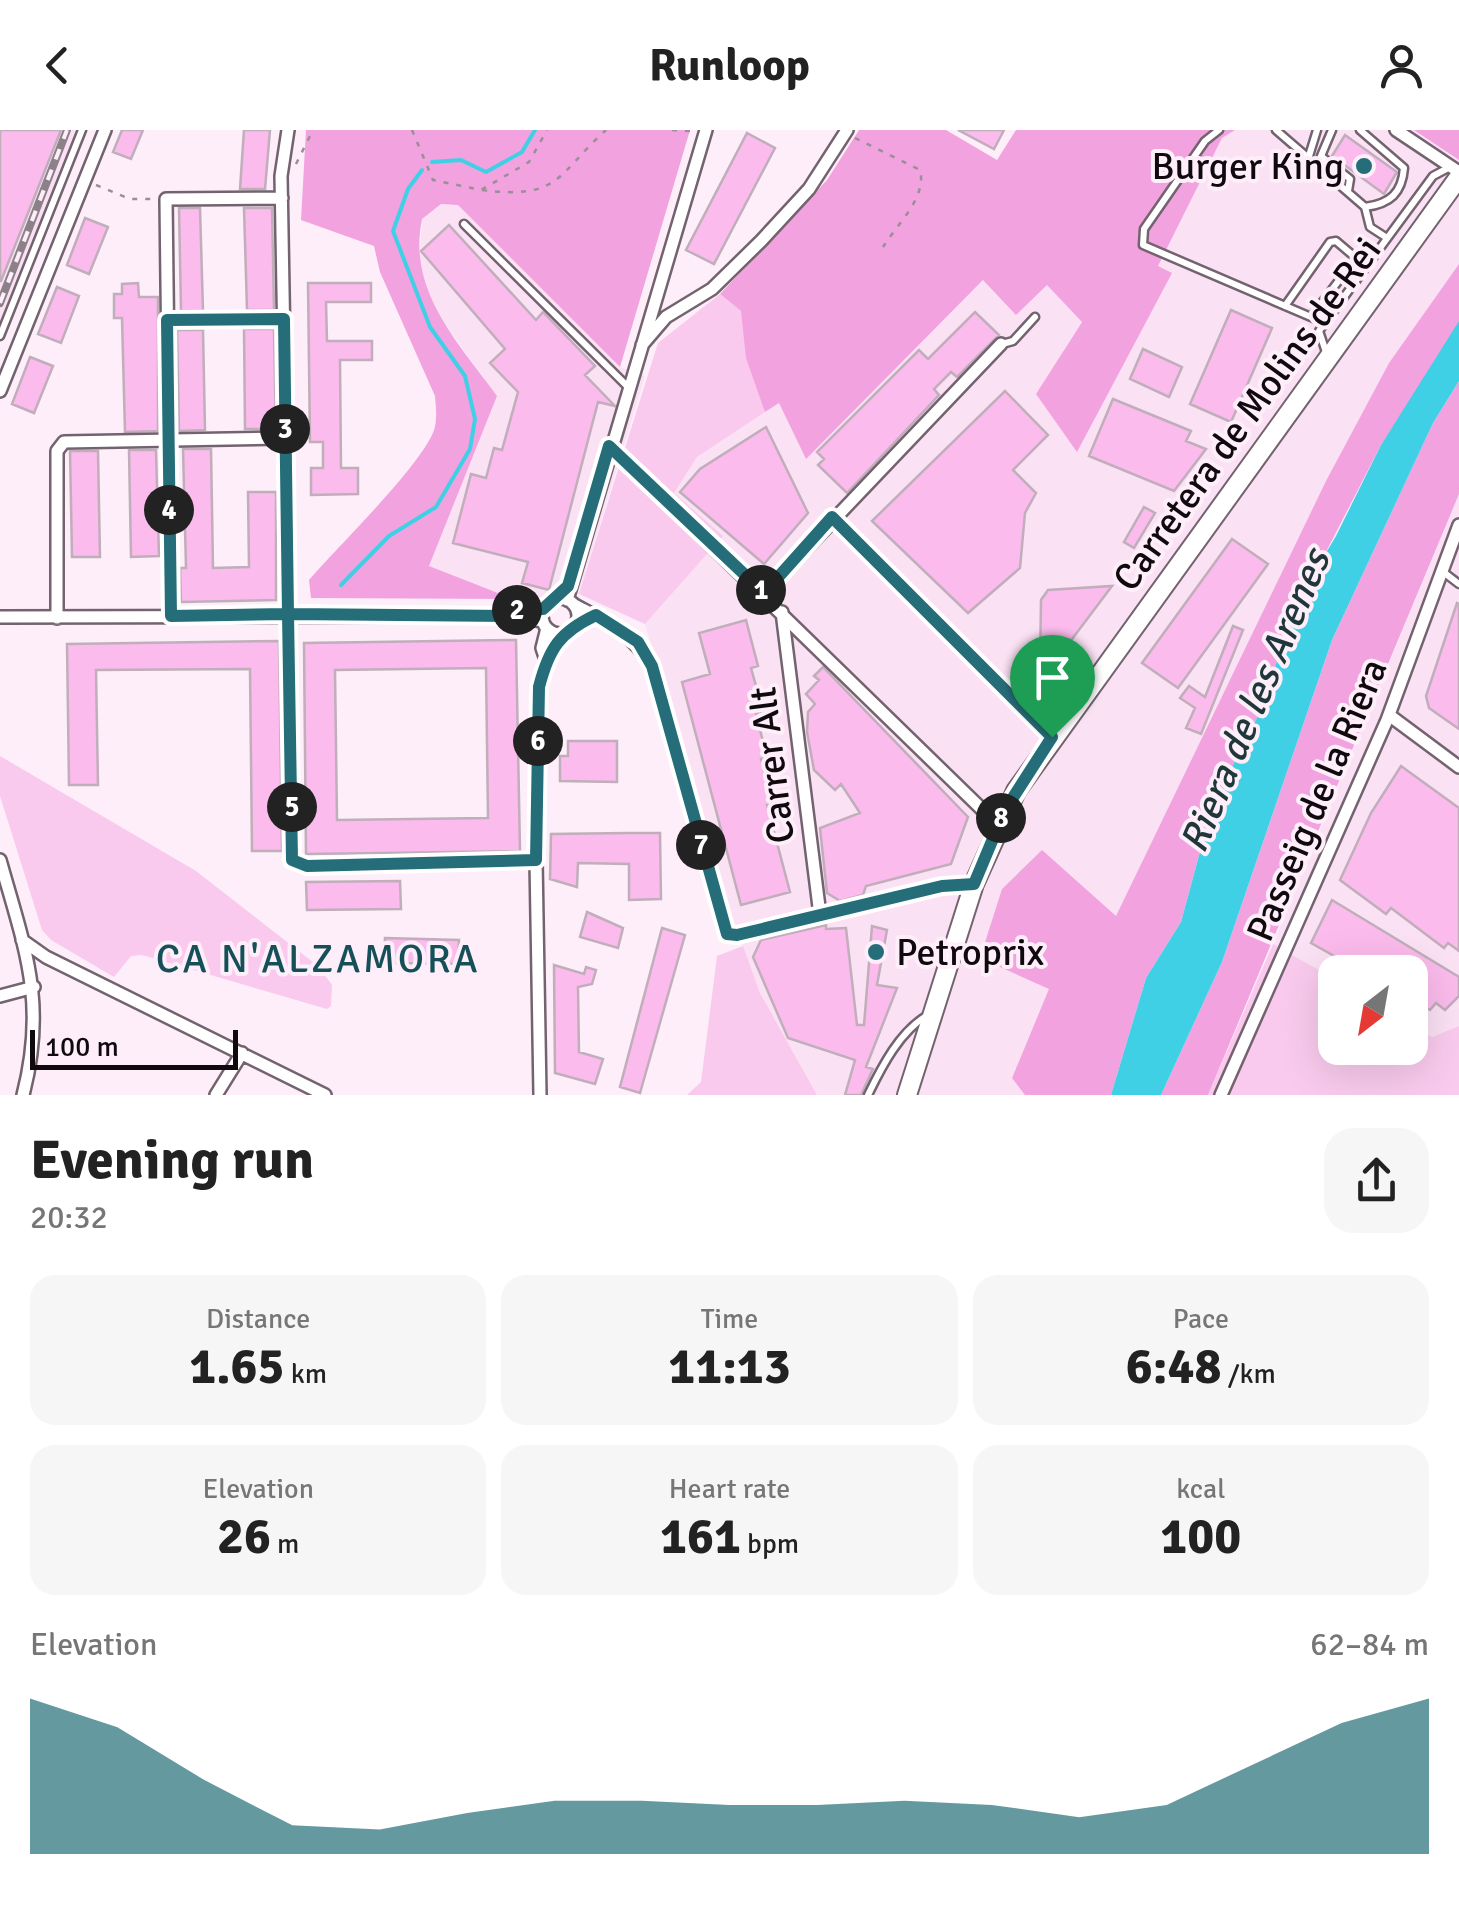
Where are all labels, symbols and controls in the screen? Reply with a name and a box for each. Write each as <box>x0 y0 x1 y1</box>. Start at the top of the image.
icon: back <box>30 38 85 93</box>
text: Runloop <box>649 38 810 93</box>
icon: person <box>1374 38 1429 93</box>
place label: Burger King <box>1151 143 1344 190</box>
marker: Burger King <box>1353 155 1375 177</box>
street label: Carretera de Molins de Rei <box>1103 228 1391 600</box>
pin: 3 <box>260 404 310 454</box>
text: 3 <box>277 412 293 446</box>
pin: 4 <box>144 485 194 535</box>
text: 4 <box>161 493 177 527</box>
water label: Riera de les Arenes <box>1169 539 1343 860</box>
pin: 1 <box>736 565 786 615</box>
text: 1 <box>753 573 769 607</box>
pin: 2 <box>492 585 542 635</box>
text: 2 <box>509 593 525 627</box>
pin <box>1010 635 1095 738</box>
icon: arrive <box>1025 650 1080 705</box>
street label: Passeig de la Riera <box>1236 652 1398 948</box>
street label: Carrer Alt <box>739 684 805 846</box>
pin: 6 <box>513 716 563 766</box>
text: 6 <box>530 724 546 758</box>
pin: 5 <box>267 782 317 832</box>
text: 5 <box>284 790 300 824</box>
pin: 8 <box>976 793 1026 843</box>
text: 8 <box>993 801 1009 835</box>
pin: 7 <box>676 820 726 870</box>
text: 7 <box>693 828 709 862</box>
place label: Petroprix <box>896 929 1044 976</box>
district label: CA N'ALZAMORA <box>156 934 480 984</box>
marker: Petroprix <box>865 941 887 963</box>
north arrow <box>1318 955 1428 1065</box>
map controls <box>1318 955 1428 1065</box>
scale bar <box>30 1025 238 1070</box>
text: 100 m <box>45 1030 119 1064</box>
text: Evening run <box>30 1126 314 1194</box>
button: share <box>1324 1128 1429 1233</box>
text: 20:32 <box>30 1198 108 1237</box>
text: Distance <box>206 1302 310 1336</box>
text: Time <box>701 1302 758 1336</box>
text: Pace <box>1173 1302 1229 1336</box>
text: 1.65 <box>189 1336 285 1398</box>
text: 11:13 <box>668 1336 791 1398</box>
text: 6:48 <box>1126 1336 1222 1398</box>
text: km <box>285 1357 327 1391</box>
text: /km <box>1222 1357 1276 1391</box>
text: Elevation <box>202 1472 314 1506</box>
text: Heart rate <box>669 1472 790 1506</box>
text: kcal <box>1176 1472 1225 1506</box>
text: 26 <box>217 1506 271 1568</box>
text: 161 <box>660 1506 741 1568</box>
text: 100 <box>1160 1506 1241 1568</box>
text: m <box>271 1527 299 1561</box>
text: bpm <box>741 1527 799 1561</box>
text: Elevation <box>30 1625 157 1664</box>
text: 62–84 m <box>1310 1625 1429 1664</box>

